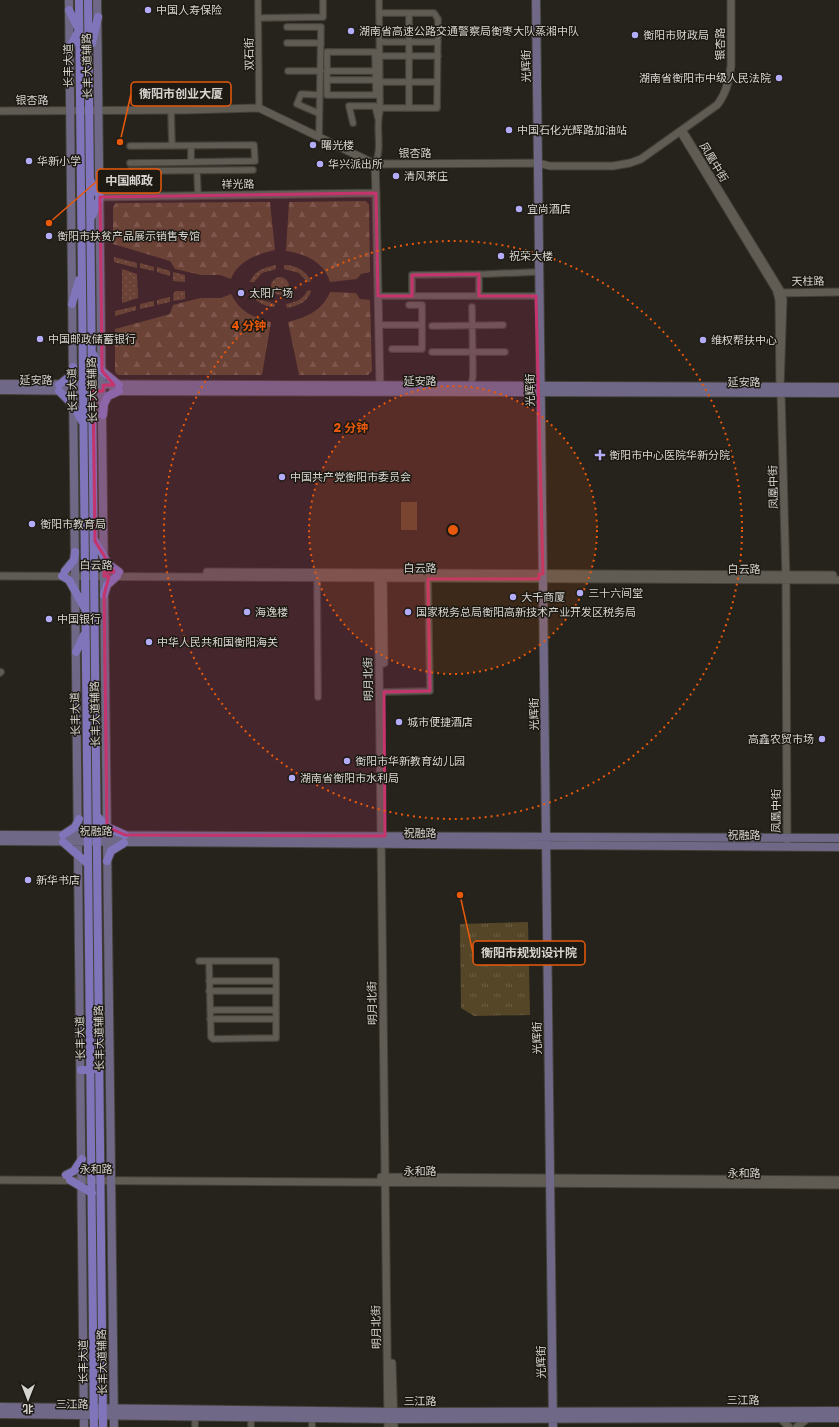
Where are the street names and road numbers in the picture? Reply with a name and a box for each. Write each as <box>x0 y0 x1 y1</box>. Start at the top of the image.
street label: 银杏路 <box>713 28 726 61</box>
street label: 长丰大道辅路 <box>79 33 94 99</box>
street label: 双石街 <box>242 37 255 71</box>
street label: 长丰大道 <box>61 44 74 88</box>
street label: 光辉街 <box>519 49 532 83</box>
street label: 银杏路 <box>16 93 49 106</box>
street label: 凤凰中街 <box>698 140 731 184</box>
street label: 银杏路 <box>399 146 432 159</box>
street label: 祥光路 <box>221 177 255 190</box>
street label: 天柱路 <box>791 274 825 287</box>
street label: 长丰大道辅路 <box>84 357 99 423</box>
street label: 长丰大道 <box>65 368 78 412</box>
street label: 延安路 <box>20 373 53 386</box>
street label: 光辉街 <box>523 373 536 407</box>
street label: 延安路 <box>404 374 437 387</box>
street label: 延安路 <box>728 375 761 388</box>
street label: 凤凰中街 <box>766 465 779 509</box>
street label: 白云路 <box>79 558 113 571</box>
street label: 白云路 <box>404 561 437 574</box>
street label: 白云路 <box>728 562 761 575</box>
street label: 明月北街 <box>361 657 374 701</box>
street label: 长丰大道辅路 <box>87 681 102 747</box>
street label: 长丰大道 <box>68 692 81 736</box>
street label: 光辉街 <box>527 697 540 731</box>
street label: 凤凰中街 <box>769 789 782 833</box>
street label: 祝融路 <box>80 824 113 837</box>
street label: 祝融路 <box>404 826 437 839</box>
street label: 祝融路 <box>728 828 761 841</box>
street label: 明月北街 <box>365 981 378 1025</box>
street label: 长丰大道辅路 <box>91 1005 106 1071</box>
street label: 长丰大道 <box>73 1016 86 1060</box>
street label: 光辉街 <box>530 1021 543 1055</box>
street label: 永和路 <box>80 1162 113 1175</box>
street label: 永和路 <box>404 1164 437 1177</box>
street label: 永和路 <box>728 1166 761 1179</box>
street label: 明月北街 <box>369 1305 382 1349</box>
street label: 长丰大道辅路 <box>94 1329 109 1395</box>
street label: 长丰大道 <box>76 1340 89 1384</box>
street label: 光辉街 <box>534 1345 547 1379</box>
street label: 三江路 <box>727 1393 760 1406</box>
street label: 三江路 <box>404 1394 437 1407</box>
street label: 三江路 <box>56 1397 89 1410</box>

